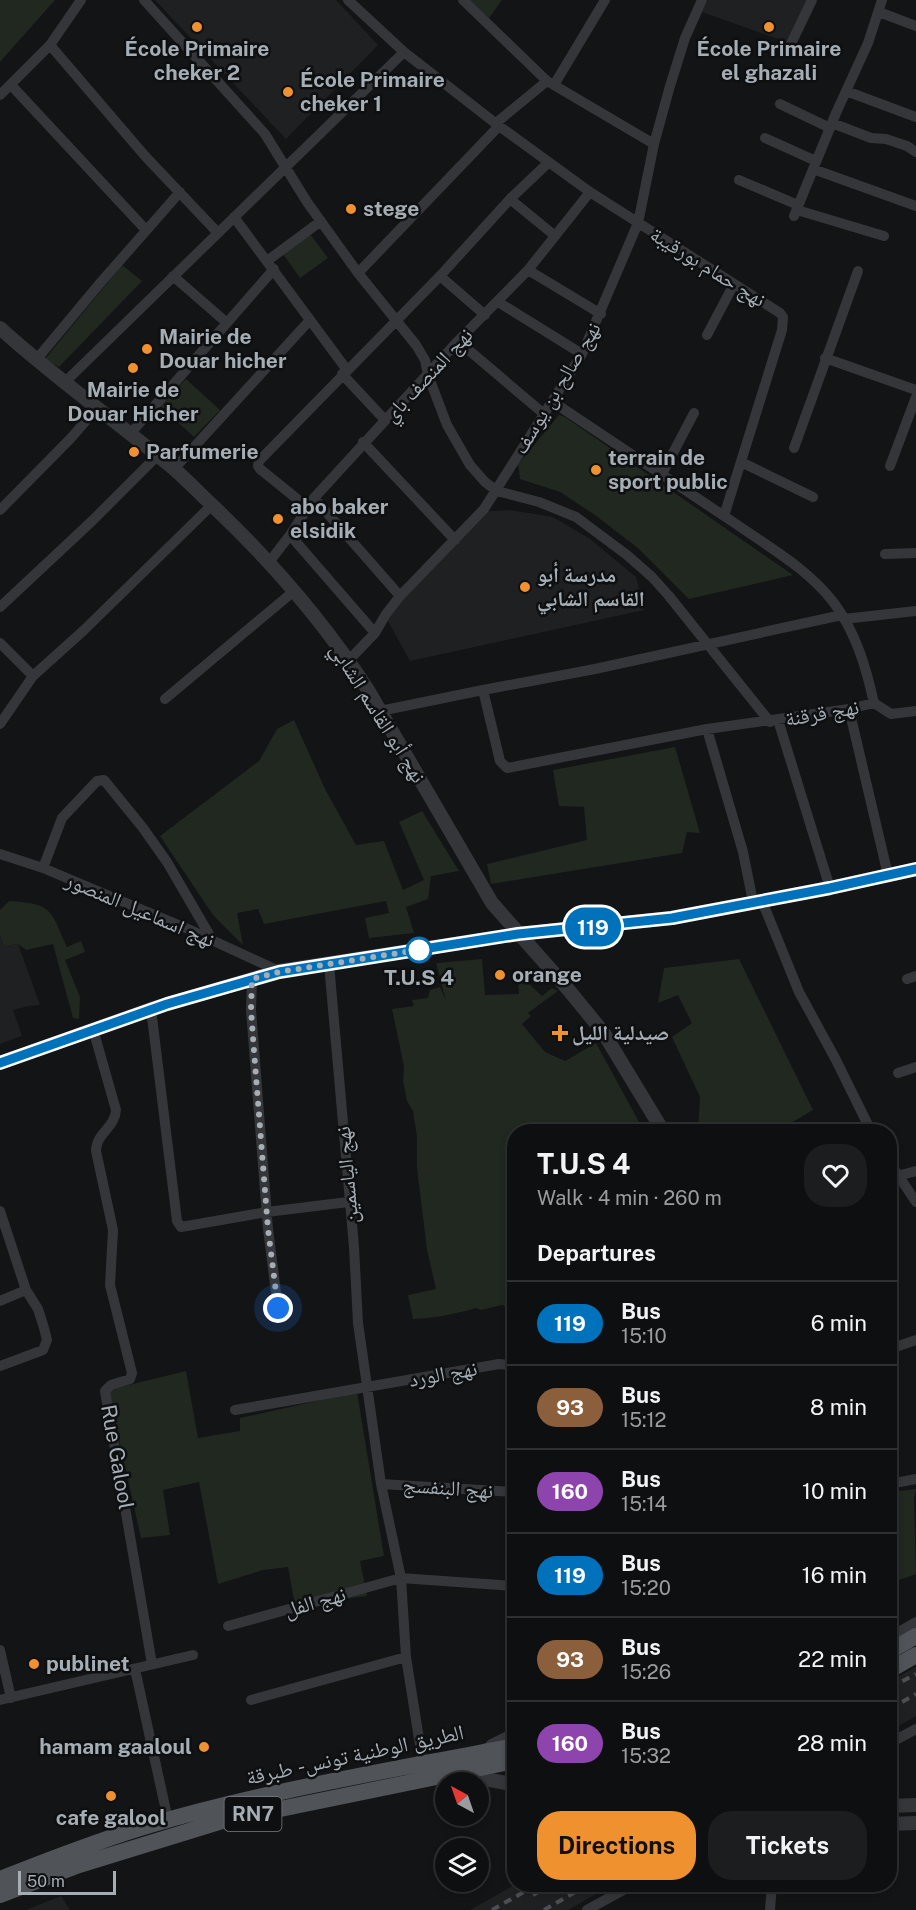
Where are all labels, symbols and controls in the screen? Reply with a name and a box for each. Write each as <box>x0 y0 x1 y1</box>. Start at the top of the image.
marker: École Primaire cheker 2 <box>190 20 204 34</box>
marker: École Primaire el ghazali <box>762 20 776 34</box>
place label: École Primaire cheker 2 <box>125 36 269 85</box>
place label: École Primaire el ghazali <box>697 36 841 85</box>
place label: École Primaire cheker 1 <box>300 67 445 116</box>
marker: École Primaire cheker 1 <box>281 85 295 99</box>
place label: stege <box>363 196 419 221</box>
marker: stege <box>344 202 358 216</box>
street label: نهج حمام بورقيبة <box>645 221 771 314</box>
street label: نهج صالح بن يوسف <box>507 317 607 459</box>
street label: نهج المنصف باي <box>378 322 481 430</box>
place label: Mairie de Douar hicher <box>159 324 287 373</box>
marker: Mairie de Douar hicher <box>140 342 154 356</box>
marker: Mairie de Douar Hicher <box>126 361 140 375</box>
place label: Mairie de Douar Hicher <box>67 377 199 426</box>
place label: Parfumerie <box>146 439 258 464</box>
marker: Parfumerie <box>127 445 141 459</box>
place label: terrain de sport public <box>608 445 728 494</box>
marker: terrain de sport public <box>589 463 603 477</box>
place label: abo baker elsidik <box>290 494 389 543</box>
marker: abo baker elsidik <box>271 512 285 526</box>
place label: مدرسة أبو القاسم الشابي <box>537 561 645 615</box>
marker: مدرسة أبو القاسم الشابي <box>518 580 532 594</box>
street label: نهج أبو القاسم الشابي <box>322 638 432 790</box>
street label: نهج قرقنة <box>783 694 861 732</box>
street label: نهج اسماعيل المنصور <box>60 866 219 953</box>
line badge: 119 <box>558 908 628 946</box>
text: 119 <box>577 915 609 940</box>
marker: T.U.S 4 <box>406 937 432 963</box>
place label: orange <box>512 962 582 987</box>
place label: T.U.S 4 <box>384 965 454 990</box>
marker: orange <box>493 968 507 982</box>
place label: صيدلية الليل <box>572 1020 669 1046</box>
marker: صيدلية الليل <box>553 1026 567 1040</box>
street label: نهج الياسمين <box>330 1125 364 1225</box>
button: heart <box>804 1144 867 1207</box>
text: T.U.S 4 <box>537 1147 631 1180</box>
text: Walk · 4 min · 260 m <box>537 1186 722 1210</box>
text: Departures <box>537 1240 656 1266</box>
your location <box>263 1293 293 1323</box>
text: Bus <box>621 1298 661 1324</box>
text: 6 min <box>811 1310 867 1336</box>
text: 119 <box>554 1311 586 1336</box>
text: 15:10 <box>621 1324 667 1348</box>
street label: نهج الورد <box>407 1355 479 1393</box>
text: Bus <box>621 1382 661 1408</box>
text: 8 min <box>810 1394 867 1420</box>
text: 93 <box>556 1395 584 1420</box>
street label: Rue Galool <box>96 1403 139 1511</box>
text: 15:12 <box>621 1408 667 1432</box>
text: Bus <box>621 1466 661 1492</box>
street label: نهج البنفسج <box>402 1472 494 1504</box>
text: 10 min <box>802 1478 867 1504</box>
text: 160 <box>552 1479 588 1504</box>
text: 15:14 <box>621 1492 667 1516</box>
text: Bus <box>621 1550 661 1576</box>
text: 16 min <box>802 1562 867 1588</box>
text: 119 <box>554 1563 586 1588</box>
text: 15:20 <box>621 1576 671 1600</box>
street label: نهج الفل <box>281 1581 349 1623</box>
text: Bus <box>621 1634 661 1660</box>
text: 22 min <box>798 1646 867 1672</box>
text: 93 <box>556 1647 584 1672</box>
place label: publinet <box>46 1651 129 1676</box>
marker: publinet <box>27 1657 41 1671</box>
text: 15:26 <box>621 1660 671 1684</box>
text: Bus <box>621 1718 661 1744</box>
street label: الطريق الوطنية تونس - طبرقة <box>244 1719 466 1791</box>
text: 28 min <box>797 1730 867 1756</box>
text: 160 <box>552 1731 588 1756</box>
place label: hamam gaaloul <box>39 1734 192 1759</box>
marker: hamam gaaloul <box>197 1740 211 1754</box>
text: 15:32 <box>621 1744 671 1768</box>
north arrow <box>435 1772 489 1826</box>
map controls <box>435 1772 489 1892</box>
marker: cafe galool <box>104 1789 118 1803</box>
road number: RN7 <box>224 1797 282 1831</box>
place label: cafe galool <box>56 1805 166 1830</box>
button: Directions <box>537 1811 696 1880</box>
button: Tickets <box>708 1811 867 1880</box>
button: layers <box>435 1838 489 1892</box>
scale bar <box>18 1868 116 1896</box>
text: 50 m <box>27 1872 65 1891</box>

